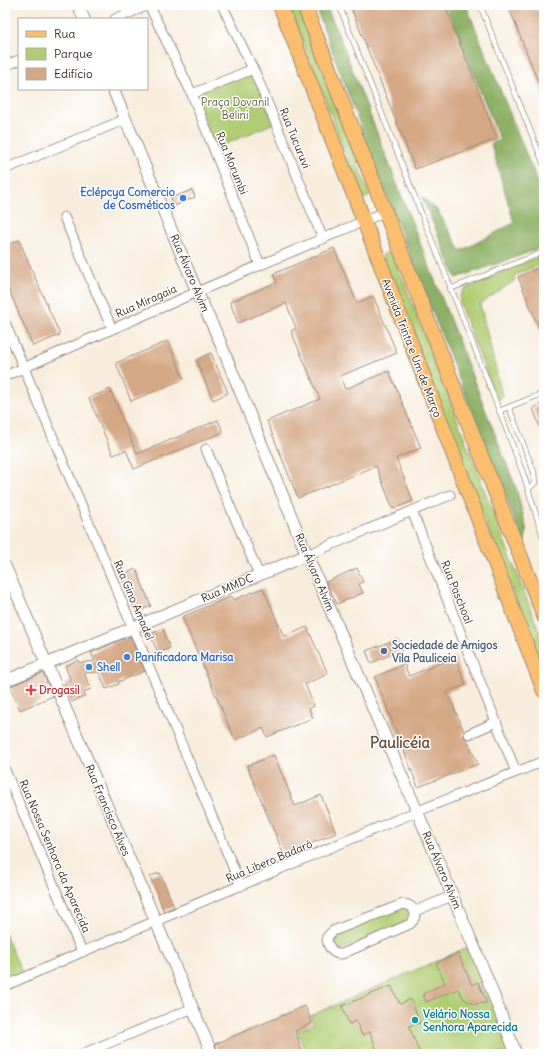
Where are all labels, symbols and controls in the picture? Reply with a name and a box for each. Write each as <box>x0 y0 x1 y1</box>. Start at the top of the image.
legend <box>18 18 148 90</box>
text: Rua <box>54 26 76 41</box>
text: Parque <box>54 46 93 61</box>
text: Edifício <box>54 66 93 81</box>
park label: Praça Dovanil Belini <box>201 95 269 122</box>
street label: Rua Tucuruvi <box>276 106 314 170</box>
street label: Rua Morumbi <box>213 130 251 196</box>
place label: Eclépcya Comercio de Cosméticos <box>80 185 175 212</box>
marker: Eclépcya Comercio de Cosméticos <box>178 193 188 203</box>
street label: Rua Álvaro Alvim <box>167 231 214 314</box>
street label: Avenida Trinta e Um de Março <box>379 277 445 419</box>
street label: Rua Miragaia <box>113 281 179 321</box>
street label: Rua Álvaro Alvim <box>292 530 339 613</box>
street label: Rua Gino Amadel <box>111 558 157 642</box>
street label: Rua Paschoal <box>438 558 476 626</box>
street label: Rua MMDC <box>199 571 255 605</box>
place label: Sociedade de Amigos Vila Pauliceia <box>392 638 497 665</box>
marker: Sociedade de Amigos Vila Pauliceia <box>379 646 389 656</box>
place label: Panificadora Marisa <box>135 650 234 664</box>
marker: Panificadora Marisa <box>122 652 132 662</box>
place label: Shell <box>97 660 120 674</box>
marker: Shell <box>84 662 94 672</box>
place label: Drogasil <box>39 683 80 698</box>
marker: Drogasil <box>26 685 36 695</box>
district label: Paulicéia <box>370 733 430 752</box>
street label: Rua Francisco Alves <box>82 762 134 858</box>
street label: Rua Nossa Senhora da Aparecida <box>16 777 94 935</box>
street label: Rua Álvaro Alvim <box>419 828 466 911</box>
street label: Rua Libero Badaró <box>224 836 314 886</box>
place label: Velário Nossa Senhora Aparecida <box>423 1007 518 1035</box>
marker: Velário Nossa Senhora Aparecida <box>410 1015 420 1025</box>

